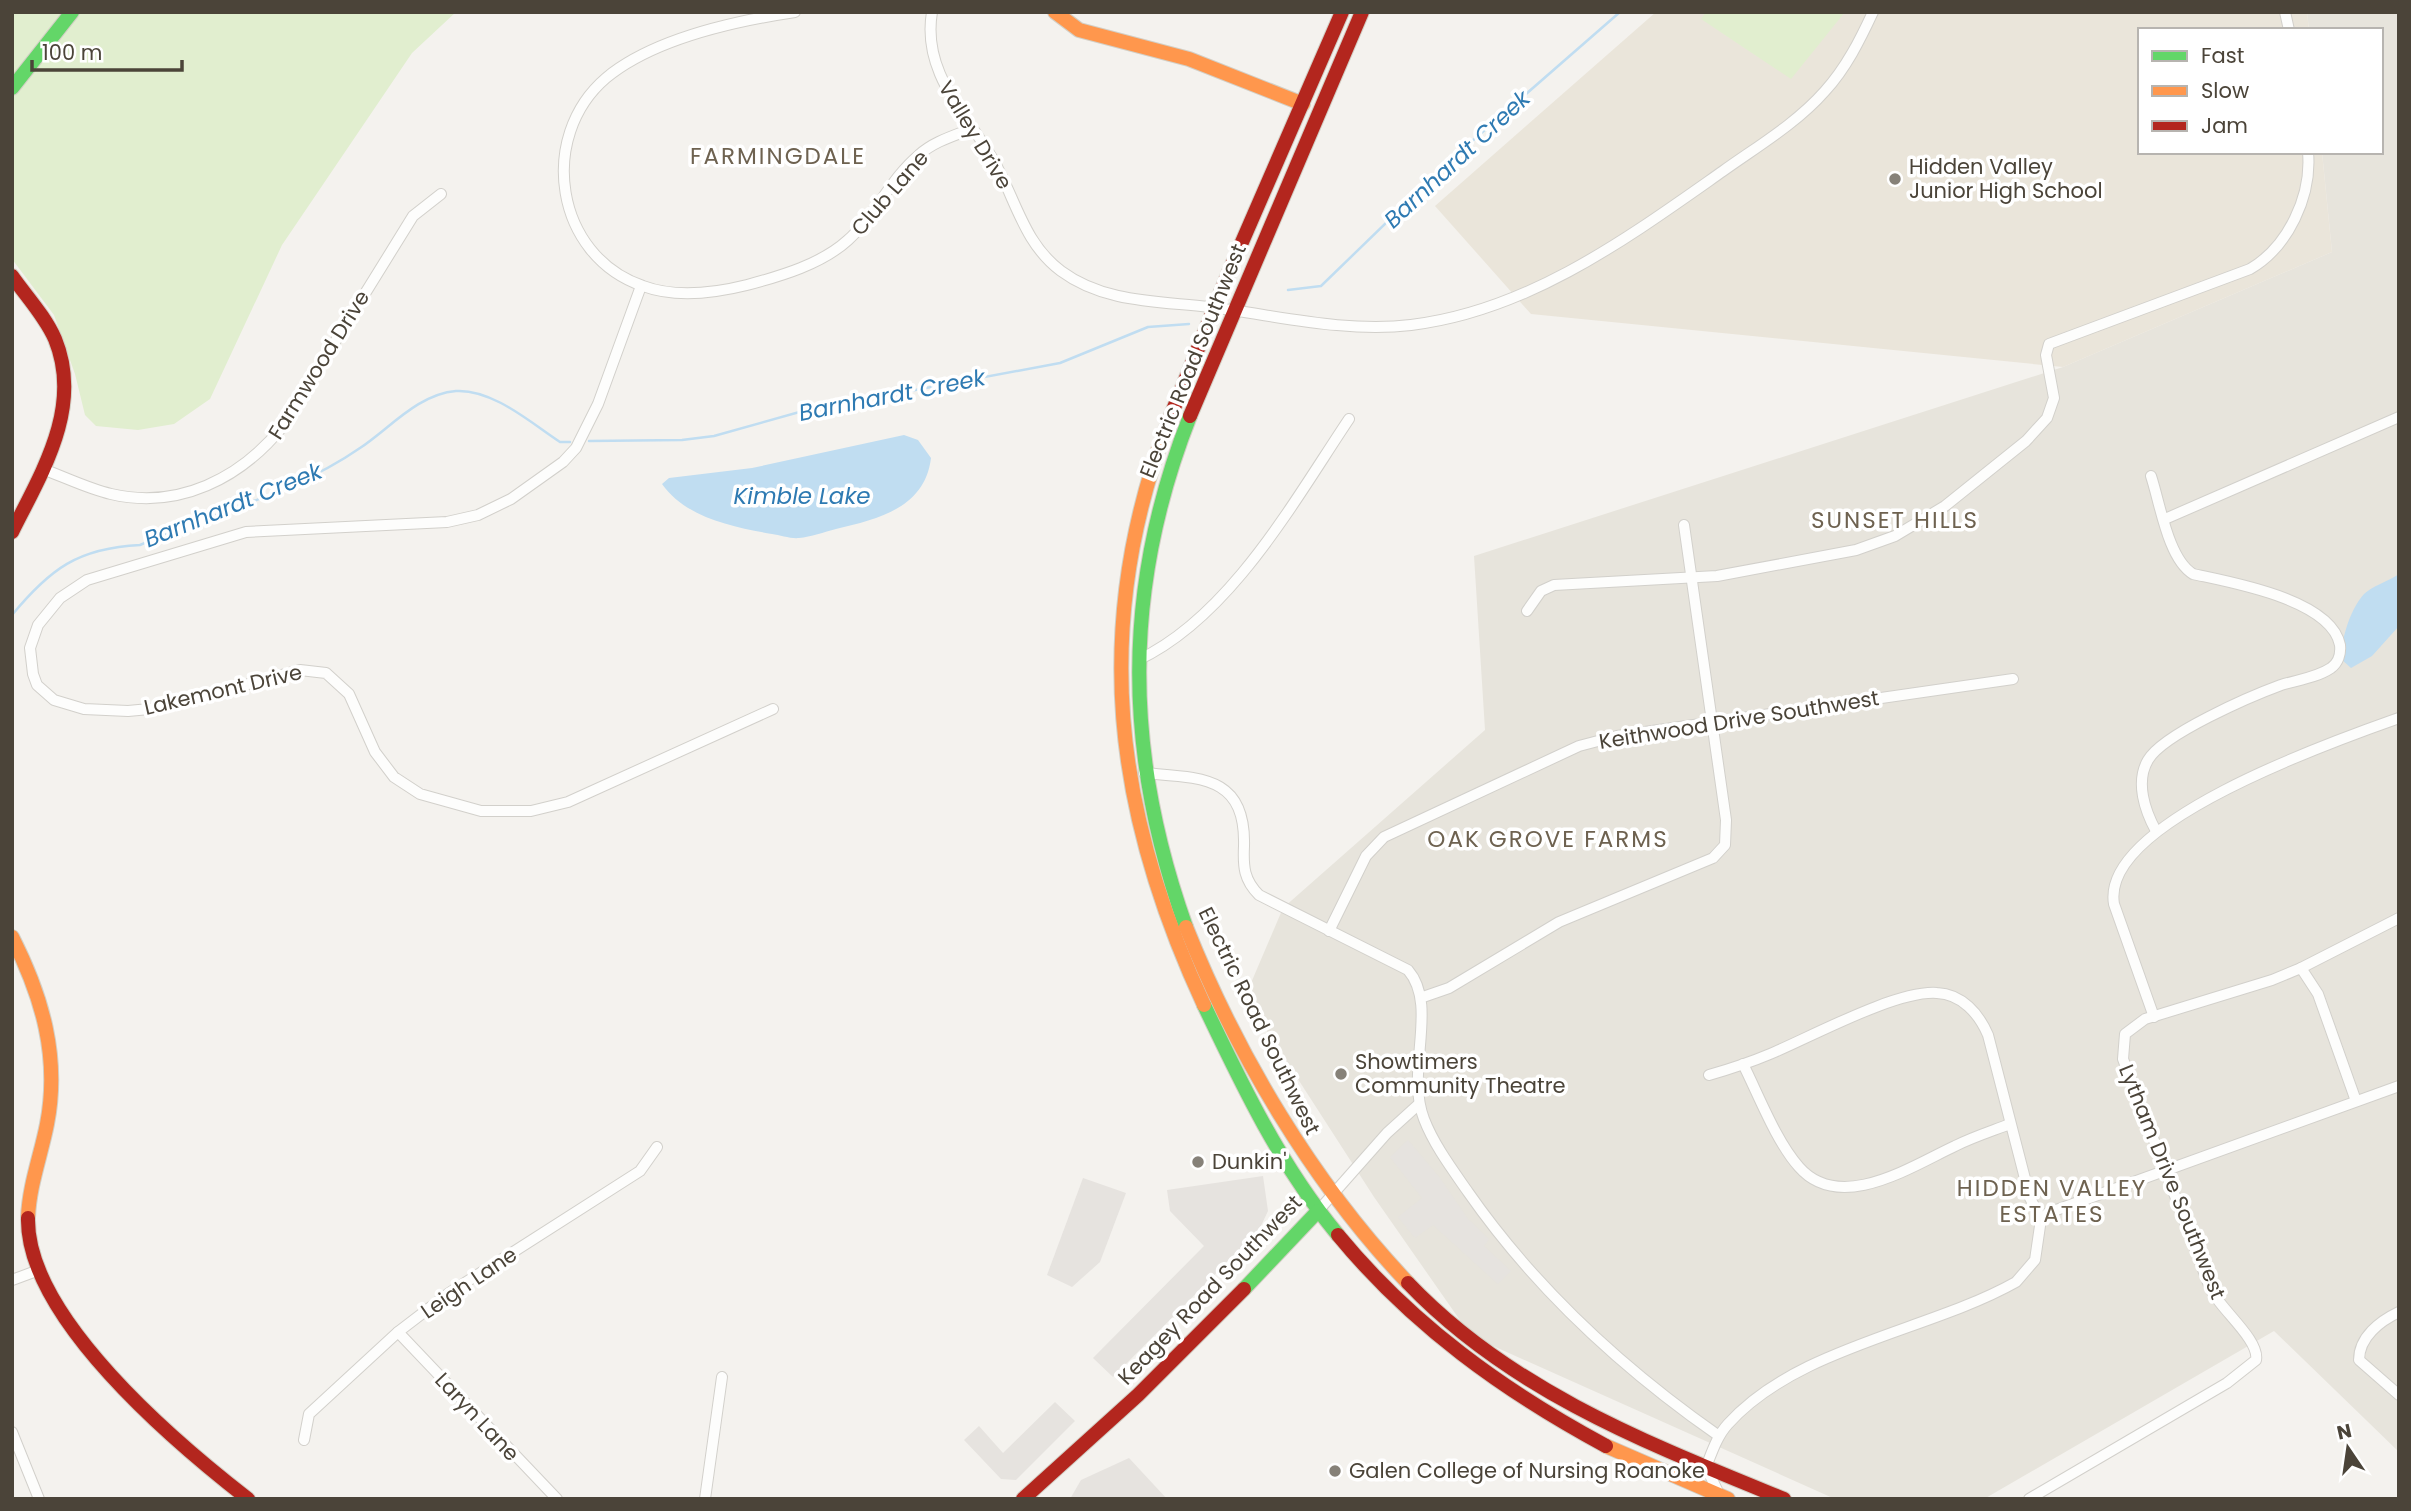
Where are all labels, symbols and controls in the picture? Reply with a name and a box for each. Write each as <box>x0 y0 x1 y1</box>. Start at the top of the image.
scale bar <box>32 28 182 72</box>
legend <box>2138 28 2383 154</box>
text: 100 m <box>42 38 102 67</box>
text: Fast <box>2201 41 2244 70</box>
street label: Valley Drive <box>932 75 1019 194</box>
text: Slow <box>2201 76 2249 105</box>
water label: Barnhardt Creek <box>1377 82 1538 235</box>
text: Jam <box>2201 111 2248 140</box>
district label: FARMINGDALE <box>690 140 866 172</box>
street label: Club Lane <box>844 144 935 242</box>
place label: Hidden Valley Junior High School <box>1909 152 2103 205</box>
marker: Hidden Valley Junior High School <box>1887 171 1903 187</box>
street label: Electric Road Southwest <box>1132 239 1253 482</box>
street label: Farmwood Drive <box>261 285 376 445</box>
water label: Barnhardt Creek <box>796 361 989 429</box>
water label: Barnhardt Creek <box>139 454 328 555</box>
water label: Kimble Lake <box>733 480 871 512</box>
district label: SUNSET HILLS <box>1811 504 1979 536</box>
street label: Lakemont Drive <box>141 657 305 722</box>
street label: Keithwood Drive Southwest <box>1597 683 1881 756</box>
district label: OAK GROVE FARMS <box>1427 823 1669 855</box>
street label: Electric Road Southwest <box>1192 902 1327 1140</box>
place label: Showtimers Community Theatre <box>1355 1047 1566 1100</box>
street label: Lytham Drive Southwest <box>2112 1060 2233 1304</box>
marker: Showtimers Community Theatre <box>1333 1066 1349 1082</box>
place label: Dunkin' <box>1212 1147 1287 1176</box>
marker: Dunkin' <box>1190 1154 1206 1170</box>
district label: HIDDEN VALLEY ESTATES <box>1957 1172 2147 1230</box>
street label: Keagey Road Southwest <box>1111 1188 1308 1391</box>
street label: Leigh Lane <box>415 1240 523 1325</box>
street label: Laryn Lane <box>429 1366 526 1467</box>
north arrow <box>2313 1413 2383 1483</box>
text: N <box>2334 1417 2354 1447</box>
place label: Galen College of Nursing Roanoke <box>1349 1456 1705 1485</box>
marker: Galen College of Nursing Roanoke <box>1327 1463 1343 1479</box>

